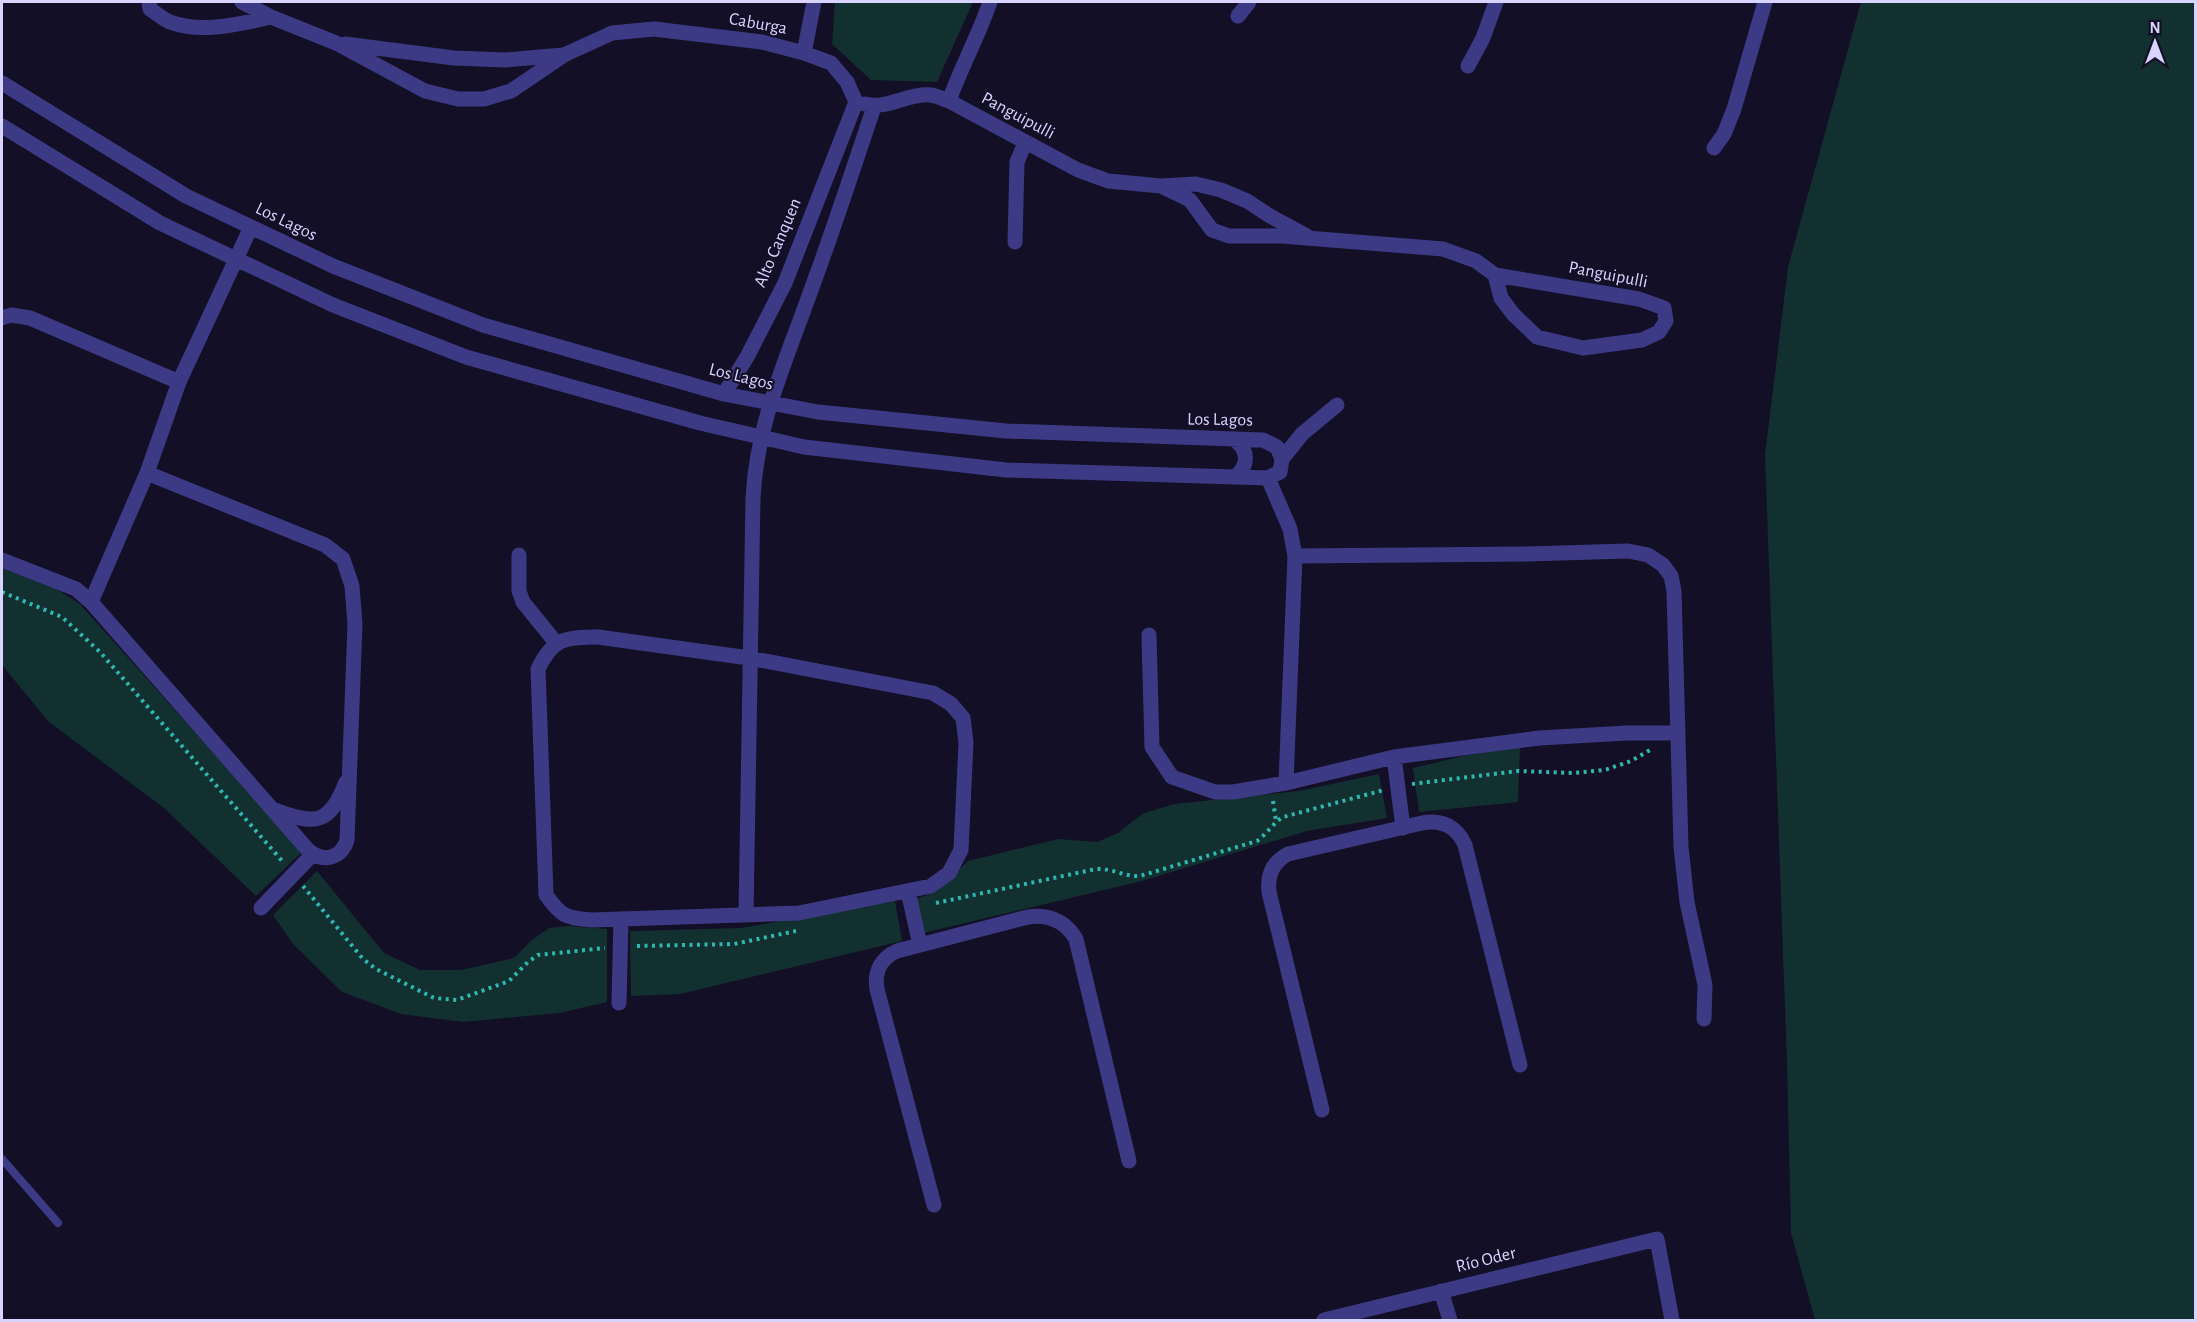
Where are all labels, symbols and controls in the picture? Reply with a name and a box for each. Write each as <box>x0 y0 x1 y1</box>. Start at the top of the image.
street label: Caburga <box>728 10 788 38</box>
north arrow <box>2125 12 2185 72</box>
text: N <box>2149 20 2161 36</box>
street label: Panguipulli <box>978 89 1058 143</box>
street label: Alto Canquen <box>751 196 805 290</box>
street label: Los Lagos <box>252 199 320 245</box>
street label: Panguipulli <box>1567 259 1649 291</box>
street label: Los Lagos <box>707 360 775 394</box>
street label: Los Lagos <box>1187 410 1253 430</box>
street label: Río Oder <box>1454 1244 1518 1276</box>

